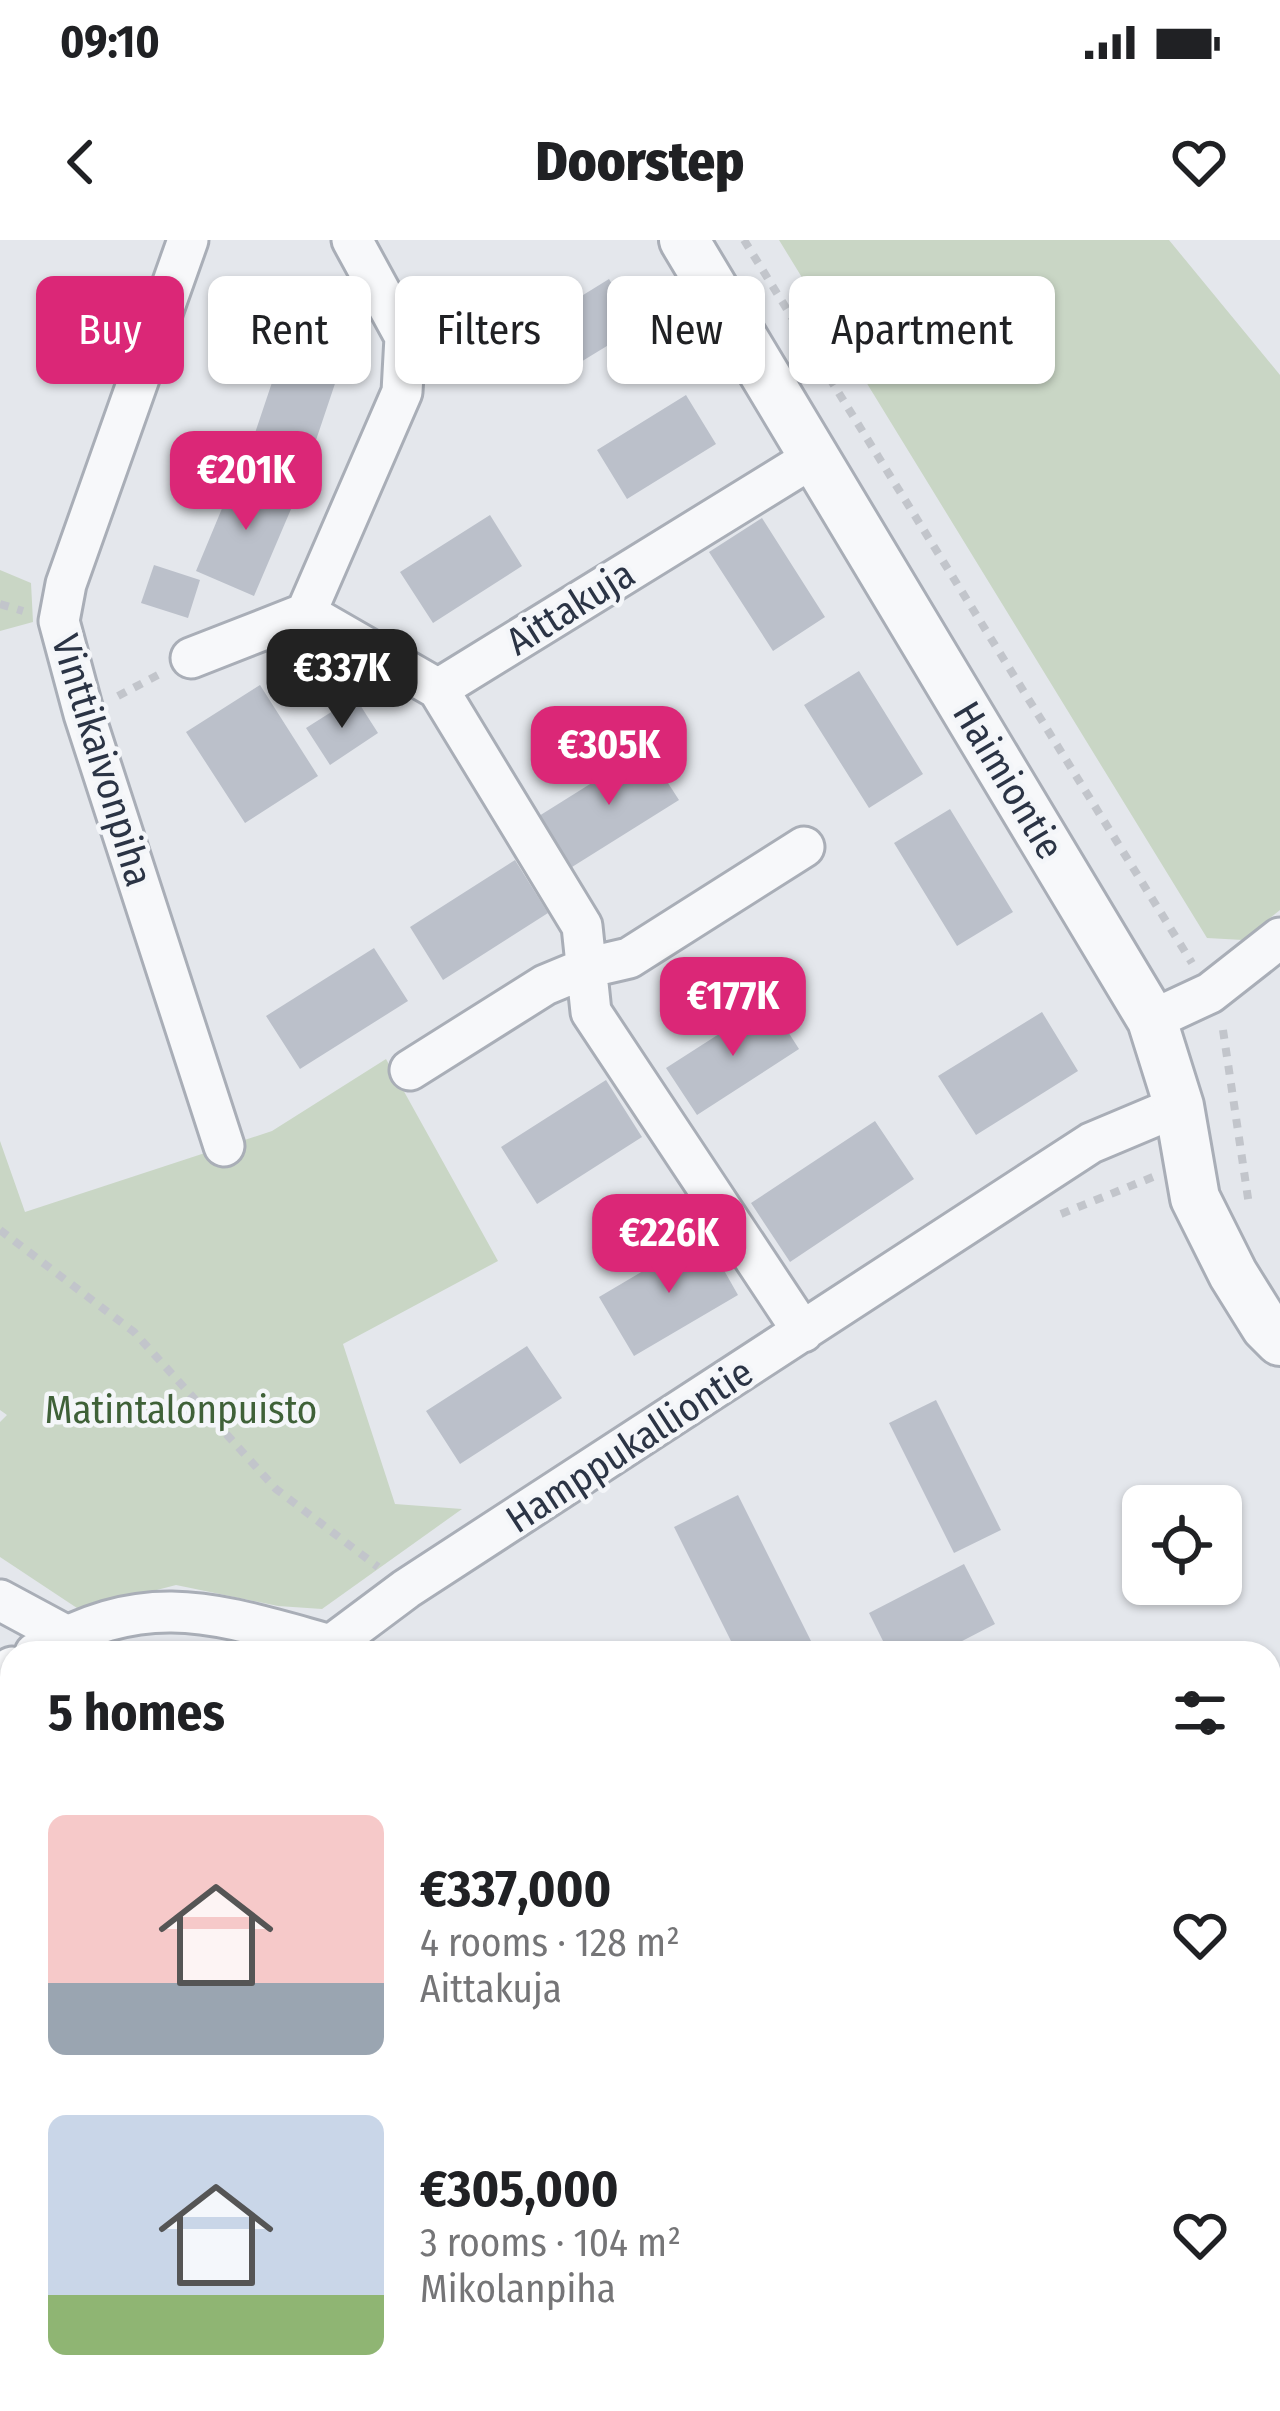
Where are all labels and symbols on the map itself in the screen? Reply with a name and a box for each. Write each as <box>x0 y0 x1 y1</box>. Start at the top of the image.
pin: €201K <box>162 431 330 533</box>
street label: Aittakuja <box>498 551 643 665</box>
street label: Vinttikaivonpiha <box>42 629 162 892</box>
pin: €337K <box>258 629 426 731</box>
street label: Haimiontie <box>943 694 1073 867</box>
pin: €305K <box>525 706 693 808</box>
pin: €177K <box>649 957 817 1059</box>
pin: €226K <box>585 1194 753 1296</box>
street label: Hamppukalliontie <box>498 1349 761 1543</box>
park label: Matintalonpuisto <box>45 1387 317 1433</box>

